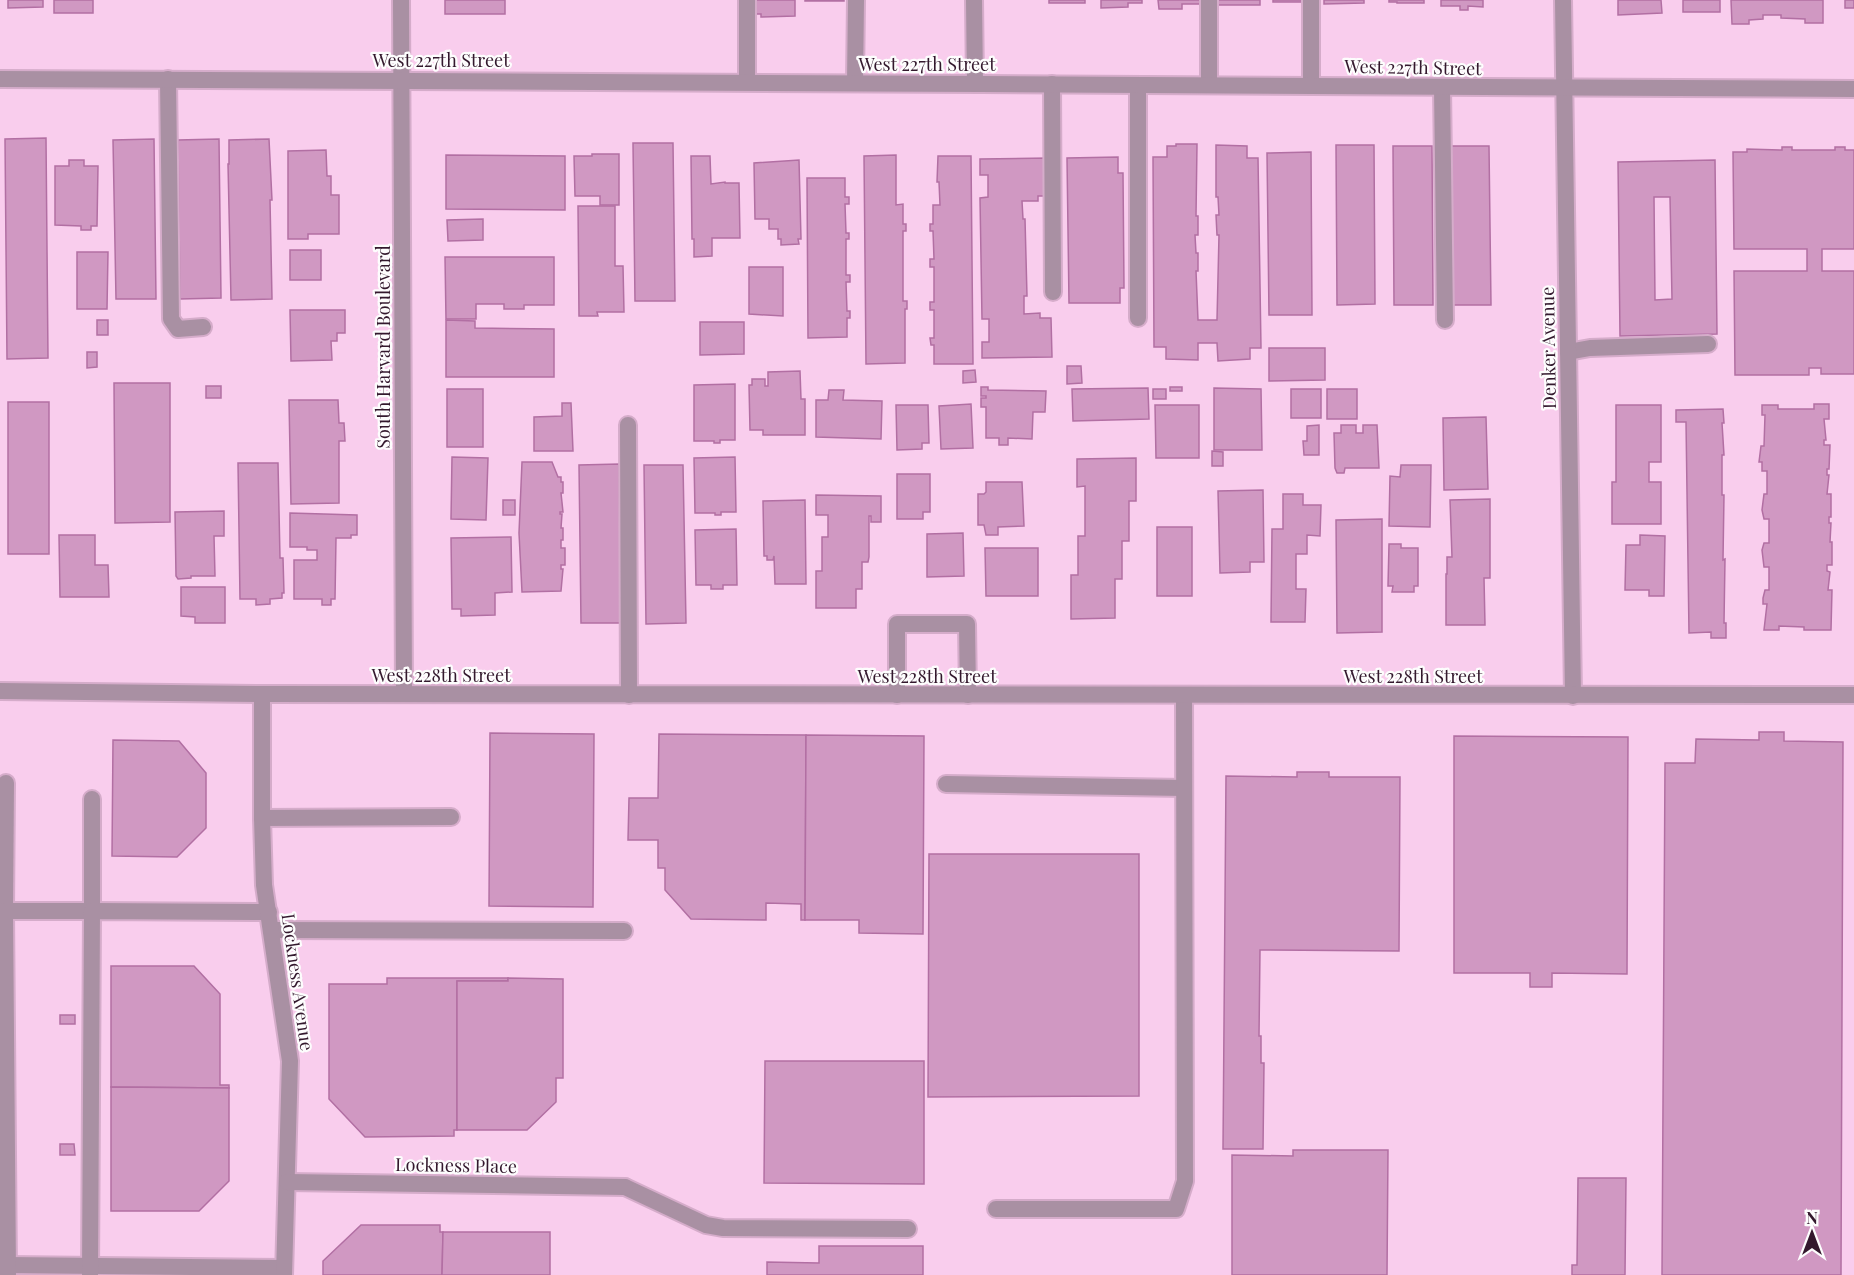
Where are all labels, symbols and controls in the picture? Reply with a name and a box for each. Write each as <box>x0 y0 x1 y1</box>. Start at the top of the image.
street label: West 227th Street <box>371 48 510 72</box>
street label: West 227th Street <box>857 52 996 76</box>
street label: West 227th Street <box>1343 54 1482 80</box>
street label: South Harvard Boulevard <box>371 245 395 449</box>
street label: Denker Avenue <box>1535 287 1561 409</box>
street label: West 228th Street <box>370 663 511 687</box>
street label: West 228th Street <box>856 664 997 688</box>
street label: West 228th Street <box>1342 664 1483 688</box>
street label: Lockness Avenue <box>276 912 320 1052</box>
street label: Lockness Place <box>395 1152 517 1178</box>
north arrow <box>1782 1203 1842 1263</box>
text: N <box>1806 1207 1818 1228</box>

